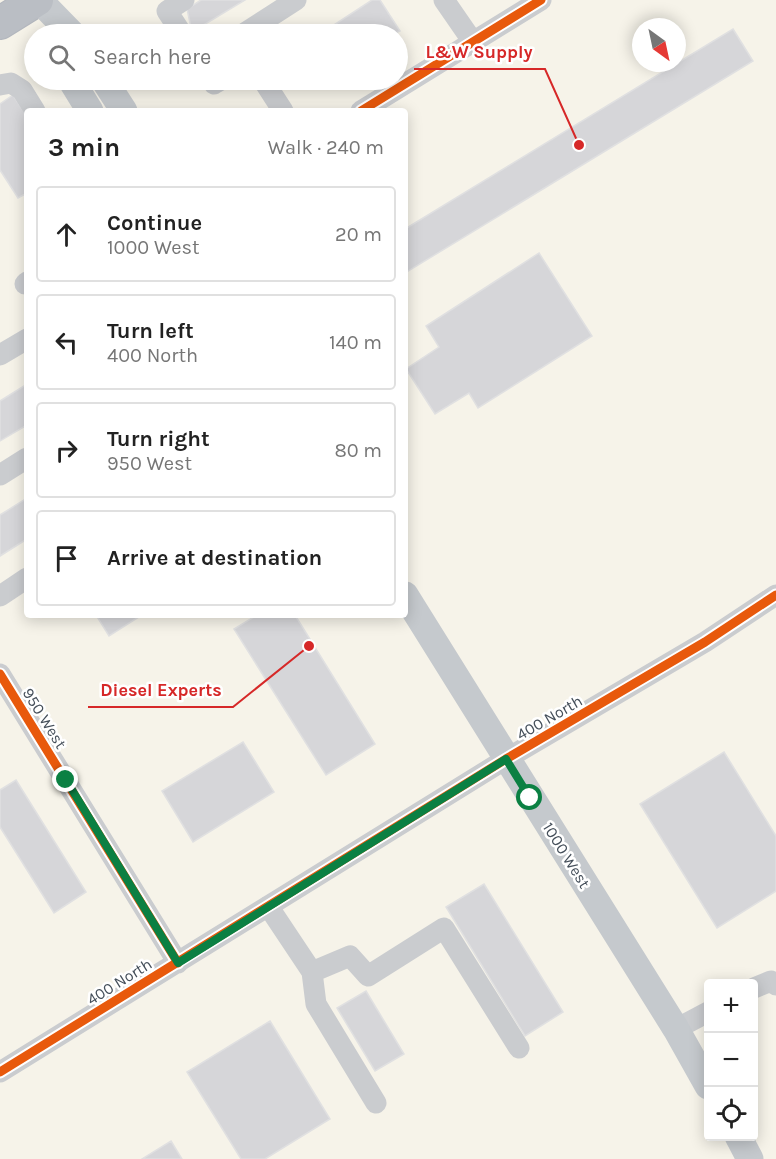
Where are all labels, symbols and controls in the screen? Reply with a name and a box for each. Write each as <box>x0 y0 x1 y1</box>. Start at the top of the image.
north arrow <box>632 18 686 72</box>
search box <box>24 24 408 90</box>
callout: L&W Supply <box>414 33 545 69</box>
icon: search <box>45 41 78 74</box>
text: L&W Supply <box>425 41 533 63</box>
text: Search here <box>93 44 211 70</box>
text: 3 min <box>48 132 120 163</box>
text: Walk · 240 m <box>268 136 384 159</box>
text: Continue <box>107 210 202 236</box>
icon: ahead <box>50 218 83 251</box>
text: 20 m <box>335 223 382 246</box>
text: 1000 West <box>107 236 200 259</box>
text: Turn left <box>107 318 194 344</box>
icon: left <box>50 326 83 359</box>
text: 140 m <box>329 331 382 354</box>
text: 400 North <box>107 344 198 367</box>
text: Turn right <box>107 426 210 452</box>
icon: right <box>50 434 83 467</box>
text: 80 m <box>334 439 382 462</box>
text: 950 West <box>107 452 192 475</box>
icon: arrive <box>50 542 83 575</box>
text: Arrive at destination <box>107 545 322 571</box>
callout: Diesel Experts <box>88 671 233 707</box>
text: Diesel Experts <box>100 679 222 701</box>
street label: 950 West <box>18 684 71 752</box>
street label: 400 North <box>513 691 586 744</box>
route end <box>52 766 78 792</box>
route start <box>516 784 542 810</box>
street label: 1000 West <box>539 819 594 892</box>
street label: 400 North <box>83 954 155 1009</box>
map controls <box>704 979 758 1141</box>
button: + <box>704 979 758 1033</box>
button: − <box>704 1033 758 1087</box>
button: locate <box>704 1087 758 1141</box>

